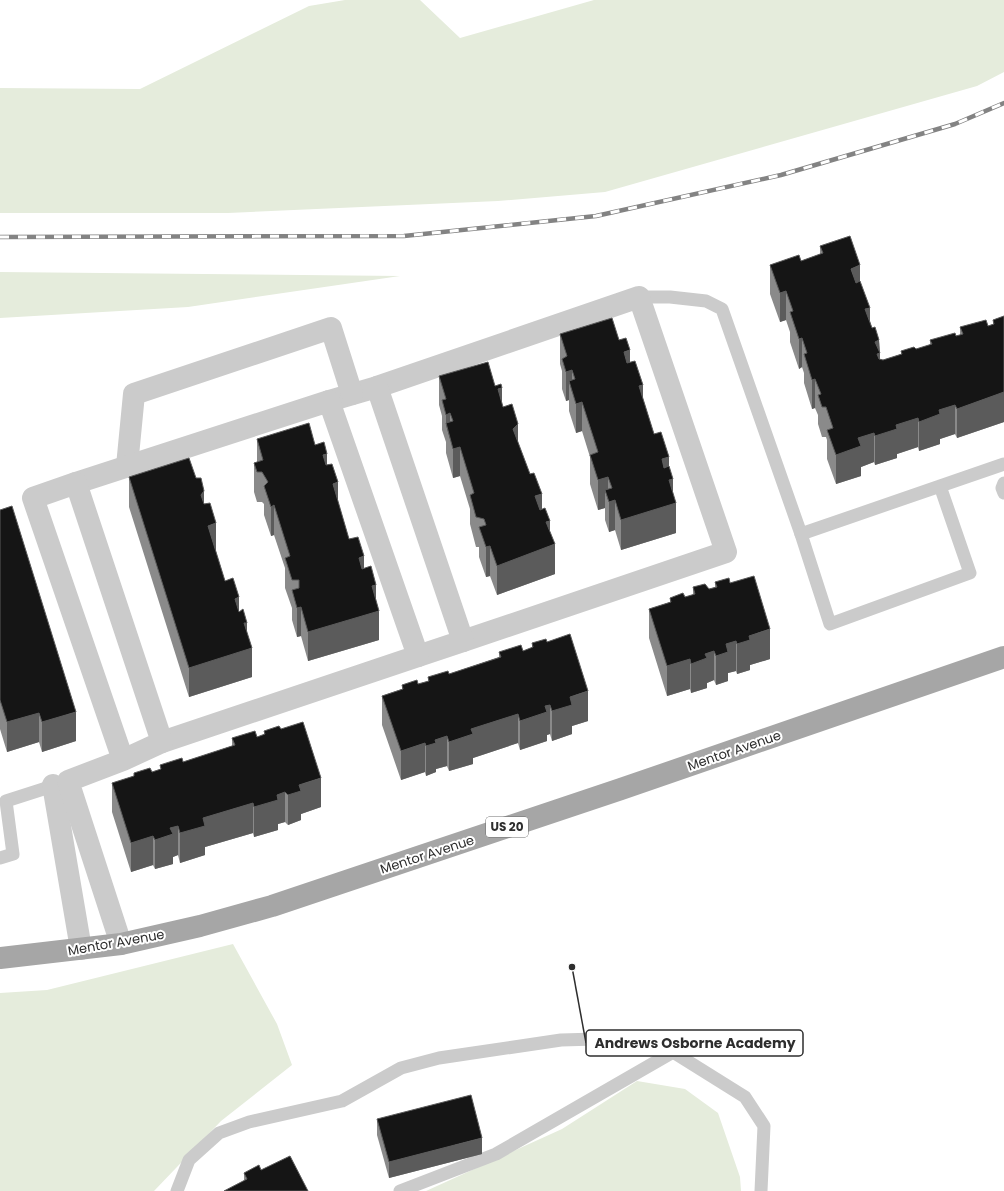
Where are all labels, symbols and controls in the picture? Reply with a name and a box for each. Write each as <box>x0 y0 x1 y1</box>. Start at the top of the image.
street label: Mentor Avenue <box>685 726 783 775</box>
road number: US 20 <box>486 817 528 837</box>
street label: Mentor Avenue <box>378 830 477 879</box>
street label: Mentor Avenue <box>66 925 166 960</box>
callout: Andrews Osborne Academy <box>586 1030 803 1056</box>
text: Andrews Osborne Academy <box>594 1033 796 1053</box>

